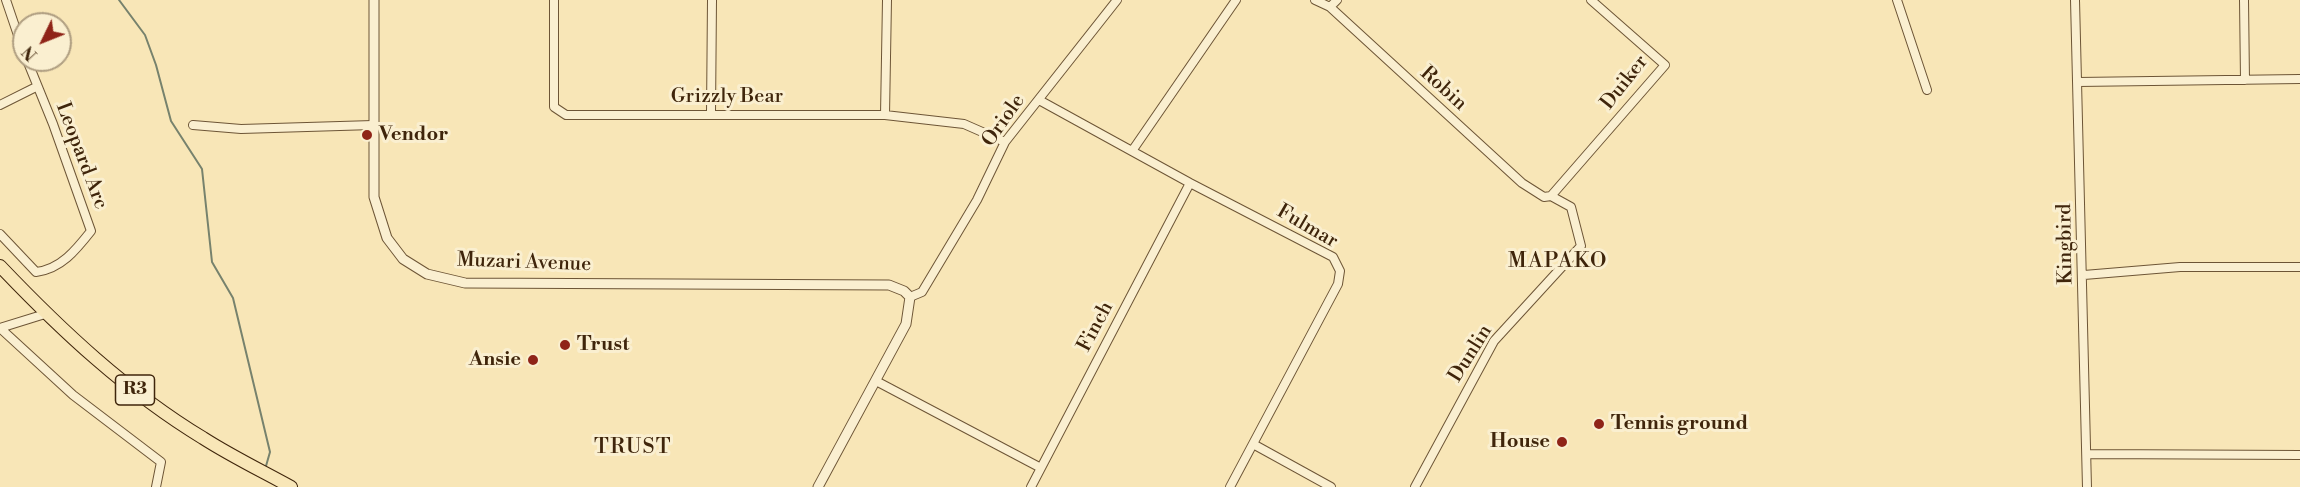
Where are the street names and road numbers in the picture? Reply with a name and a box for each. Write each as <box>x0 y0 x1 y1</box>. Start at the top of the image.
street label: Duiker <box>1596 51 1654 115</box>
street label: Robin <box>1415 62 1471 116</box>
street label: Grizzly Bear <box>671 85 783 109</box>
street label: Oriole <box>977 90 1031 152</box>
street label: Leopard Arc <box>50 99 112 213</box>
street label: Fulmar <box>1272 200 1342 254</box>
street label: Kingbird <box>2053 203 2079 285</box>
street label: Muzari Avenue <box>456 249 592 277</box>
street label: Finch <box>1073 298 1119 356</box>
street label: Dunlin <box>1444 321 1498 387</box>
road number: R3 <box>116 375 154 405</box>

